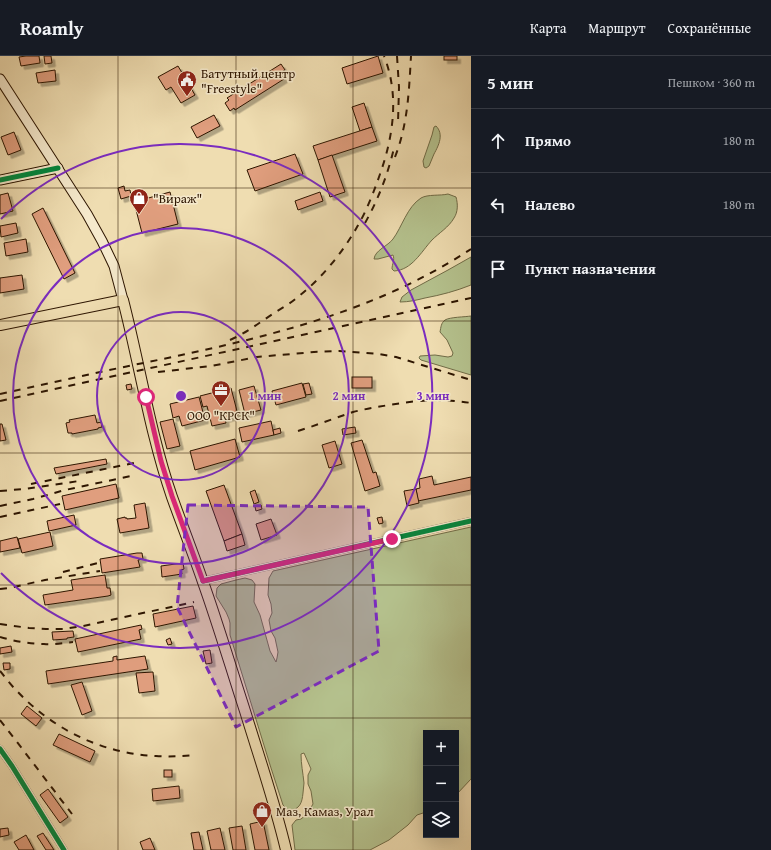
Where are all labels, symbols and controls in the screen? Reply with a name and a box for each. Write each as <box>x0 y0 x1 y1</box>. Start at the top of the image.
text: Roamly <box>20 14 84 42</box>
text: Карта <box>530 18 566 38</box>
text: Маршрут <box>588 18 646 38</box>
text: Сохранённые <box>668 18 751 38</box>
place label: Батутный центр "Freestyle" <box>201 64 295 98</box>
public building icon: Батутный центр "Freestyle" <box>176 69 198 97</box>
text: 5 мин <box>487 70 533 95</box>
text: Пешком · 360 m <box>668 73 755 92</box>
icon: ahead <box>487 130 509 152</box>
text: Прямо <box>525 130 571 151</box>
text: 180 m <box>723 131 755 150</box>
shop icon: "Вираж" <box>128 187 150 215</box>
place label: "Вираж" <box>153 189 202 208</box>
icon: left <box>487 194 509 216</box>
text: Налево <box>525 194 575 215</box>
text: 180 m <box>723 195 755 214</box>
icon: arrive <box>487 258 509 280</box>
text: Пункт назначения <box>525 258 656 279</box>
office icon: ООО "КРСК" <box>210 379 232 407</box>
text: 1 мин <box>249 387 282 404</box>
text: 2 мин <box>333 387 366 404</box>
text: 3 мин <box>417 387 450 404</box>
route start <box>137 388 155 406</box>
centre of rings <box>174 389 188 403</box>
place label: ООО "КРСК" <box>187 406 255 425</box>
route end <box>383 530 401 548</box>
map controls <box>423 730 459 838</box>
button: + <box>423 730 459 766</box>
button: − <box>423 766 459 802</box>
shop icon: Маз, Камаз, Урал <box>251 800 273 828</box>
place label: Маз, Камаз, Урал <box>276 802 374 821</box>
button: layers <box>423 802 459 838</box>

